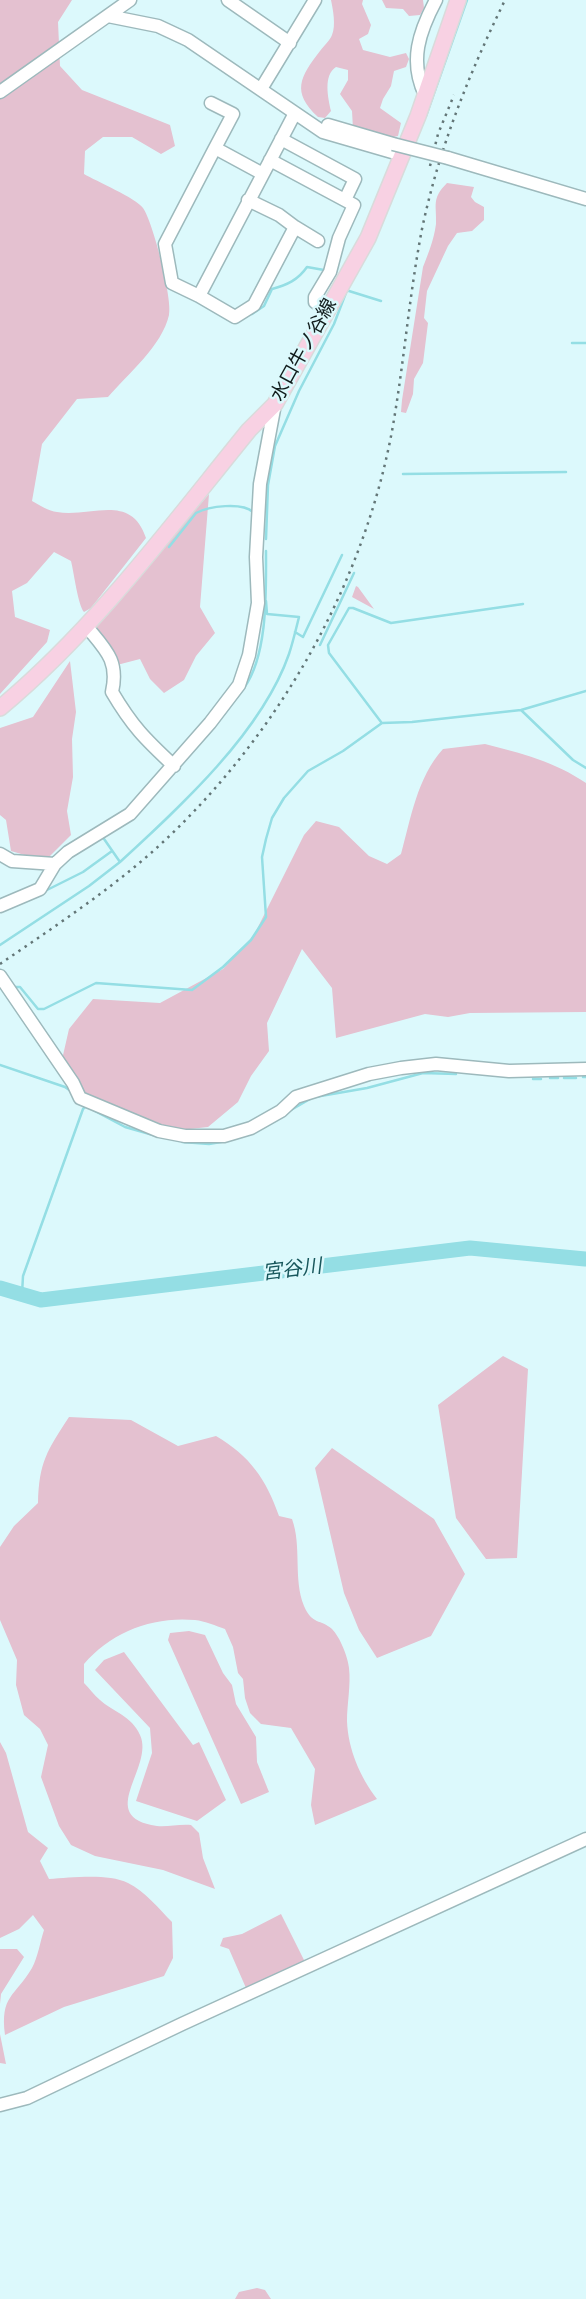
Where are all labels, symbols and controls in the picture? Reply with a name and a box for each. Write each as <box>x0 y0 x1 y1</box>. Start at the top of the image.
street label: 水口牛ノ谷線 <box>266 295 342 405</box>
water label: 宮谷川 <box>261 1254 323 1286</box>

